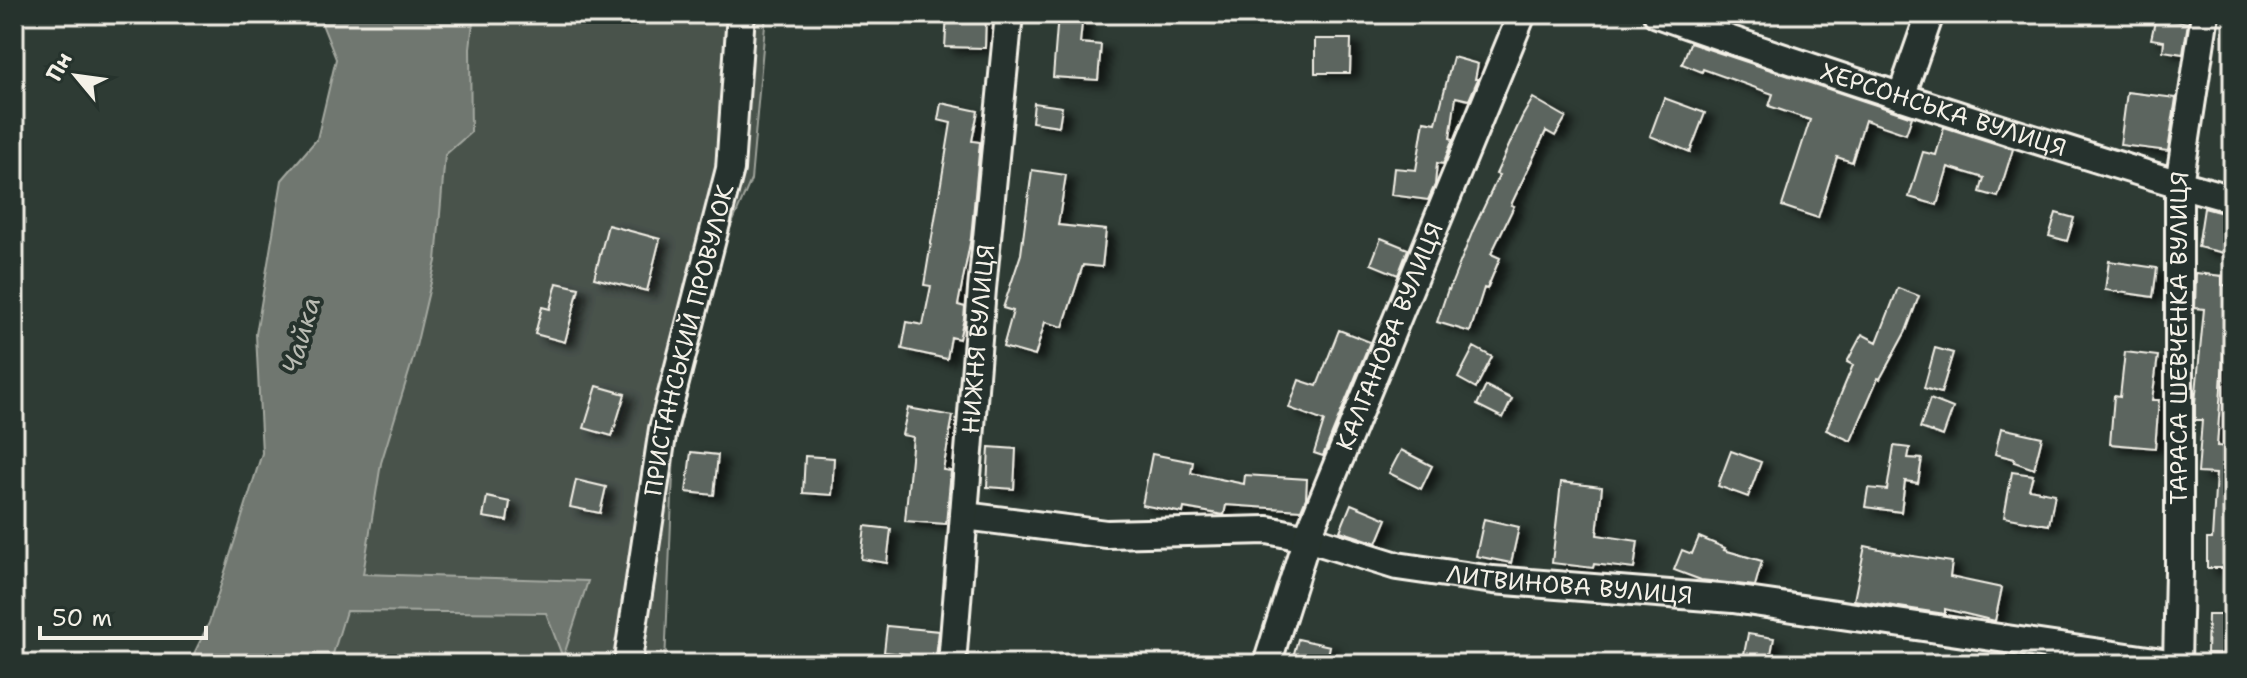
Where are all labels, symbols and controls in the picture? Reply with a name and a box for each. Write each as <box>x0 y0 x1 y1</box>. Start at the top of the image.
north arrow <box>36 36 116 116</box>
text: Пн <box>39 47 79 86</box>
street label: ХЕРСОНСЬКА ВУЛИЦЯ <box>1816 55 2070 164</box>
street label: ТАРАСА ШЕВЧЕНКА ВУЛИЦЯ <box>2163 169 2197 505</box>
street label: ПРИСТАНСЬКИЙ ПРОВУЛОК <box>637 180 742 498</box>
street label: КАЛГАНОВА ВУЛИЦЯ <box>1329 218 1451 455</box>
street label: НИЖНЯ ВУЛИЦЯ <box>954 243 1002 435</box>
water label: Чайка <box>273 292 328 377</box>
street label: ЛИТВИНОВА ВУЛИЦЯ <box>1444 557 1694 612</box>
scale bar <box>40 590 206 640</box>
text: 50 m <box>52 602 112 634</box>

